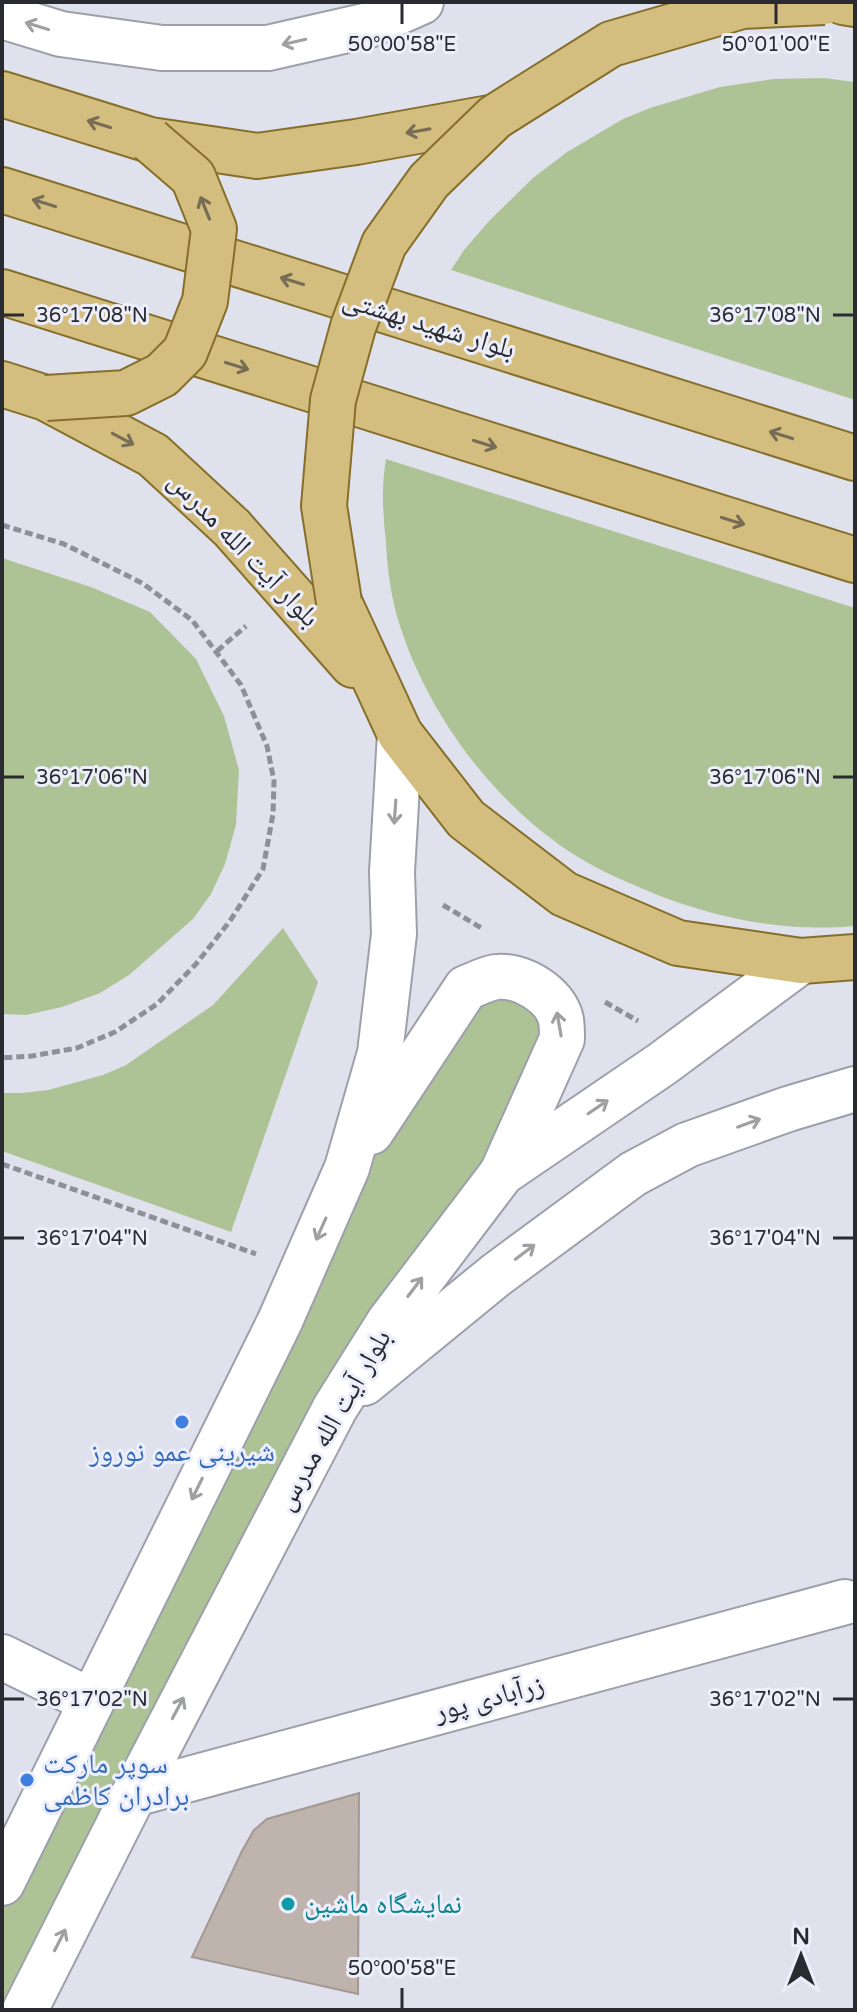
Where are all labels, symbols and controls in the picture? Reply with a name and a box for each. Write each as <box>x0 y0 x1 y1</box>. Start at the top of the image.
one-way arrow <box>24 18 50 33</box>
text: 50°00'58"E <box>348 33 456 57</box>
text: 50°01'00"E <box>722 33 830 57</box>
one-way arrow <box>282 35 307 50</box>
one-way arrow <box>86 116 112 131</box>
one-way arrow <box>406 124 432 139</box>
one-way arrow <box>32 195 58 210</box>
one-way arrow <box>197 196 212 221</box>
one-way arrow <box>280 273 305 288</box>
street label: بلوار شهید بهشتی <box>339 282 519 366</box>
text: 36°17'08"N <box>36 304 148 328</box>
text: 36°17'08"N <box>709 304 821 328</box>
one-way arrow <box>223 359 249 374</box>
one-way arrow <box>768 427 794 442</box>
one-way arrow <box>111 432 135 448</box>
one-way arrow <box>472 437 497 452</box>
street label: بلوار آیت الله مدرس <box>161 464 327 634</box>
one-way arrow <box>720 515 745 530</box>
text: 36°17'06"N <box>36 766 148 790</box>
text: 36°17'06"N <box>709 766 821 790</box>
one-way arrow <box>388 798 403 825</box>
one-way arrow <box>551 1011 566 1037</box>
one-way arrow <box>586 1099 609 1115</box>
one-way arrow <box>736 1115 761 1130</box>
one-way arrow <box>312 1216 327 1241</box>
text: 36°17'04"N <box>36 1227 148 1251</box>
text: 36°17'04"N <box>709 1227 821 1251</box>
one-way arrow <box>514 1244 535 1261</box>
one-way arrow <box>407 1277 424 1299</box>
street label: بلوار آیت الله مدرس <box>267 1323 399 1517</box>
marker: شیرینی عمو نوروز <box>173 1413 191 1431</box>
place label: شیرینی عمو نوروز <box>88 1435 275 1469</box>
one-way arrow <box>188 1476 204 1500</box>
street label: زرآبادی پور <box>429 1667 548 1729</box>
text: 36°17'02"N <box>36 1688 148 1712</box>
text: 36°17'02"N <box>709 1688 821 1712</box>
one-way arrow <box>170 1697 186 1721</box>
place label: سوپر مارکت برادران کاظمی <box>43 1747 189 1813</box>
marker: سوپر مارکت برادران کاظمی <box>18 1771 36 1789</box>
place label: نمایشگاه ماشین <box>304 1887 462 1921</box>
marker: نمایشگاه ماشین <box>279 1895 297 1913</box>
north arrow <box>761 1916 841 1996</box>
text: N <box>792 1924 810 1950</box>
one-way arrow <box>53 1929 69 1953</box>
text: 50°00'58"E <box>348 1957 456 1981</box>

